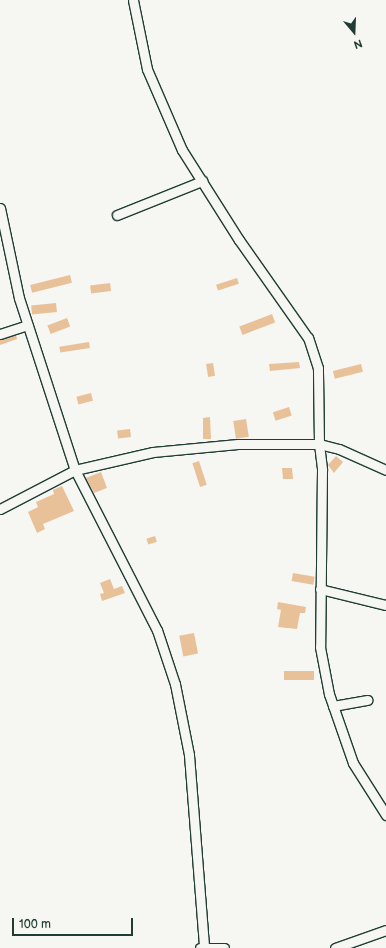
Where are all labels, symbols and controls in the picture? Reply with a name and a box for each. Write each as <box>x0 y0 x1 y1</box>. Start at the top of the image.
north arrow <box>334 12 374 52</box>
text: N <box>352 36 364 51</box>
scale bar <box>14 910 135 936</box>
text: 100 m <box>19 917 51 932</box>

